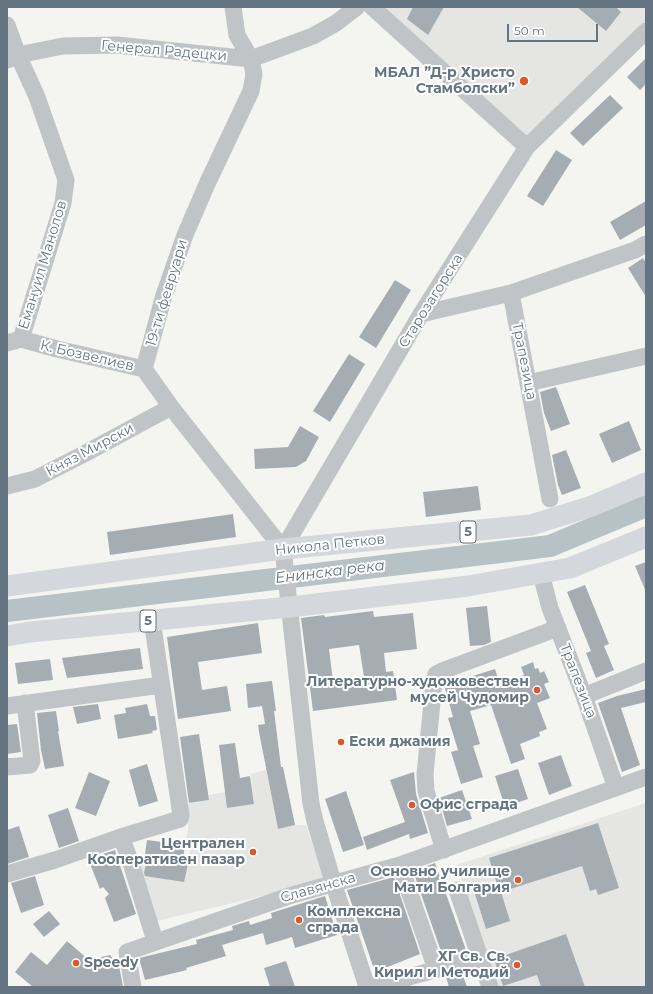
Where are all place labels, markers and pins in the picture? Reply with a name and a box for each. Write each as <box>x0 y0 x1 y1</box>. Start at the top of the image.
place label: МБАЛ ”Д-р Христо Стамболски” <box>374 65 515 98</box>
marker: МБАЛ ”Д-р Христо Стамболски” <box>518 75 530 87</box>
place label: Литературно-художовествен мусей Чудомир <box>306 674 529 706</box>
marker: Литературно-художовествен мусей Чудомир <box>532 685 542 695</box>
place label: Ески джамия <box>349 734 451 750</box>
marker: Ески джамия <box>336 737 346 747</box>
place label: Офис сграда <box>420 797 518 813</box>
marker: Офис сграда <box>407 800 417 810</box>
place label: Централен Кооперативен пазар <box>87 836 245 868</box>
marker: Централен Кооперативен пазар <box>248 847 258 857</box>
place label: Основно училище Мати Болгария <box>370 864 510 896</box>
marker: Основно училище Мати Болгария <box>513 875 523 885</box>
place label: Комплексна сграда <box>307 904 401 936</box>
marker: Комплексна сграда <box>294 915 304 925</box>
place label: ХГ Св. Св. Кирил и Методий <box>374 949 509 982</box>
place label: Speedy <box>84 955 138 971</box>
marker: Speedy <box>71 958 81 968</box>
marker: ХГ Св. Св. Кирил и Методий <box>512 960 522 970</box>

